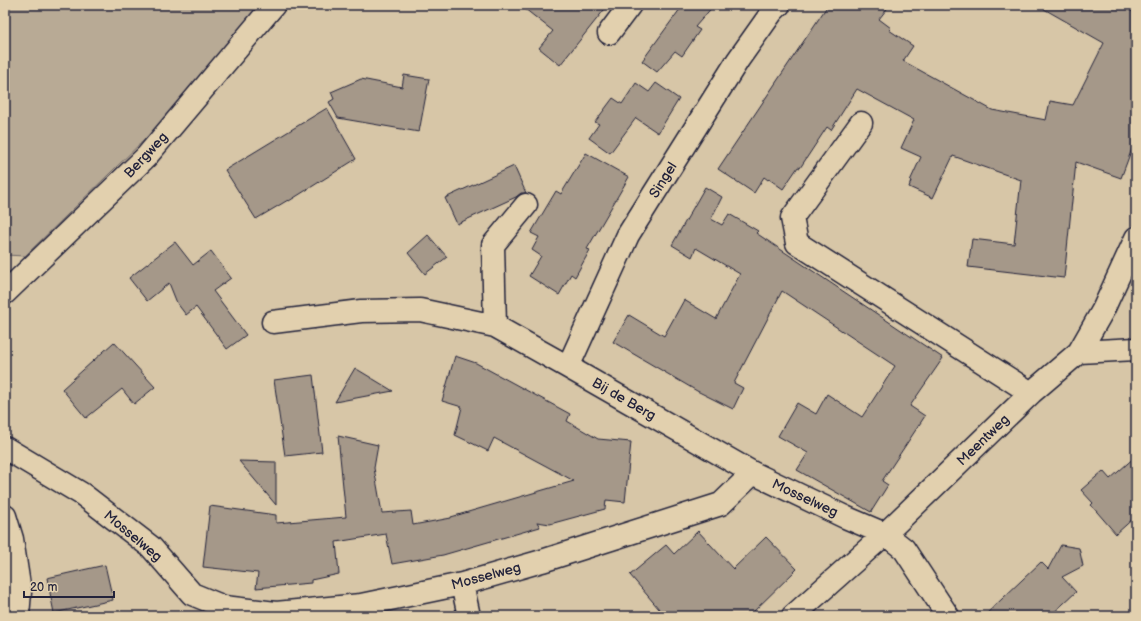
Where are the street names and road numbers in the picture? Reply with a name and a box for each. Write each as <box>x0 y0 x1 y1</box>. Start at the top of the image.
street label: Bergweg <box>121 129 171 181</box>
street label: Singel <box>645 159 681 201</box>
street label: Bij de Berg <box>589 374 659 424</box>
street label: Meentweg <box>953 411 1013 469</box>
street label: Mosselweg <box>769 475 841 521</box>
street label: Mosselweg <box>100 507 166 565</box>
street label: Mosselweg <box>450 559 522 593</box>

